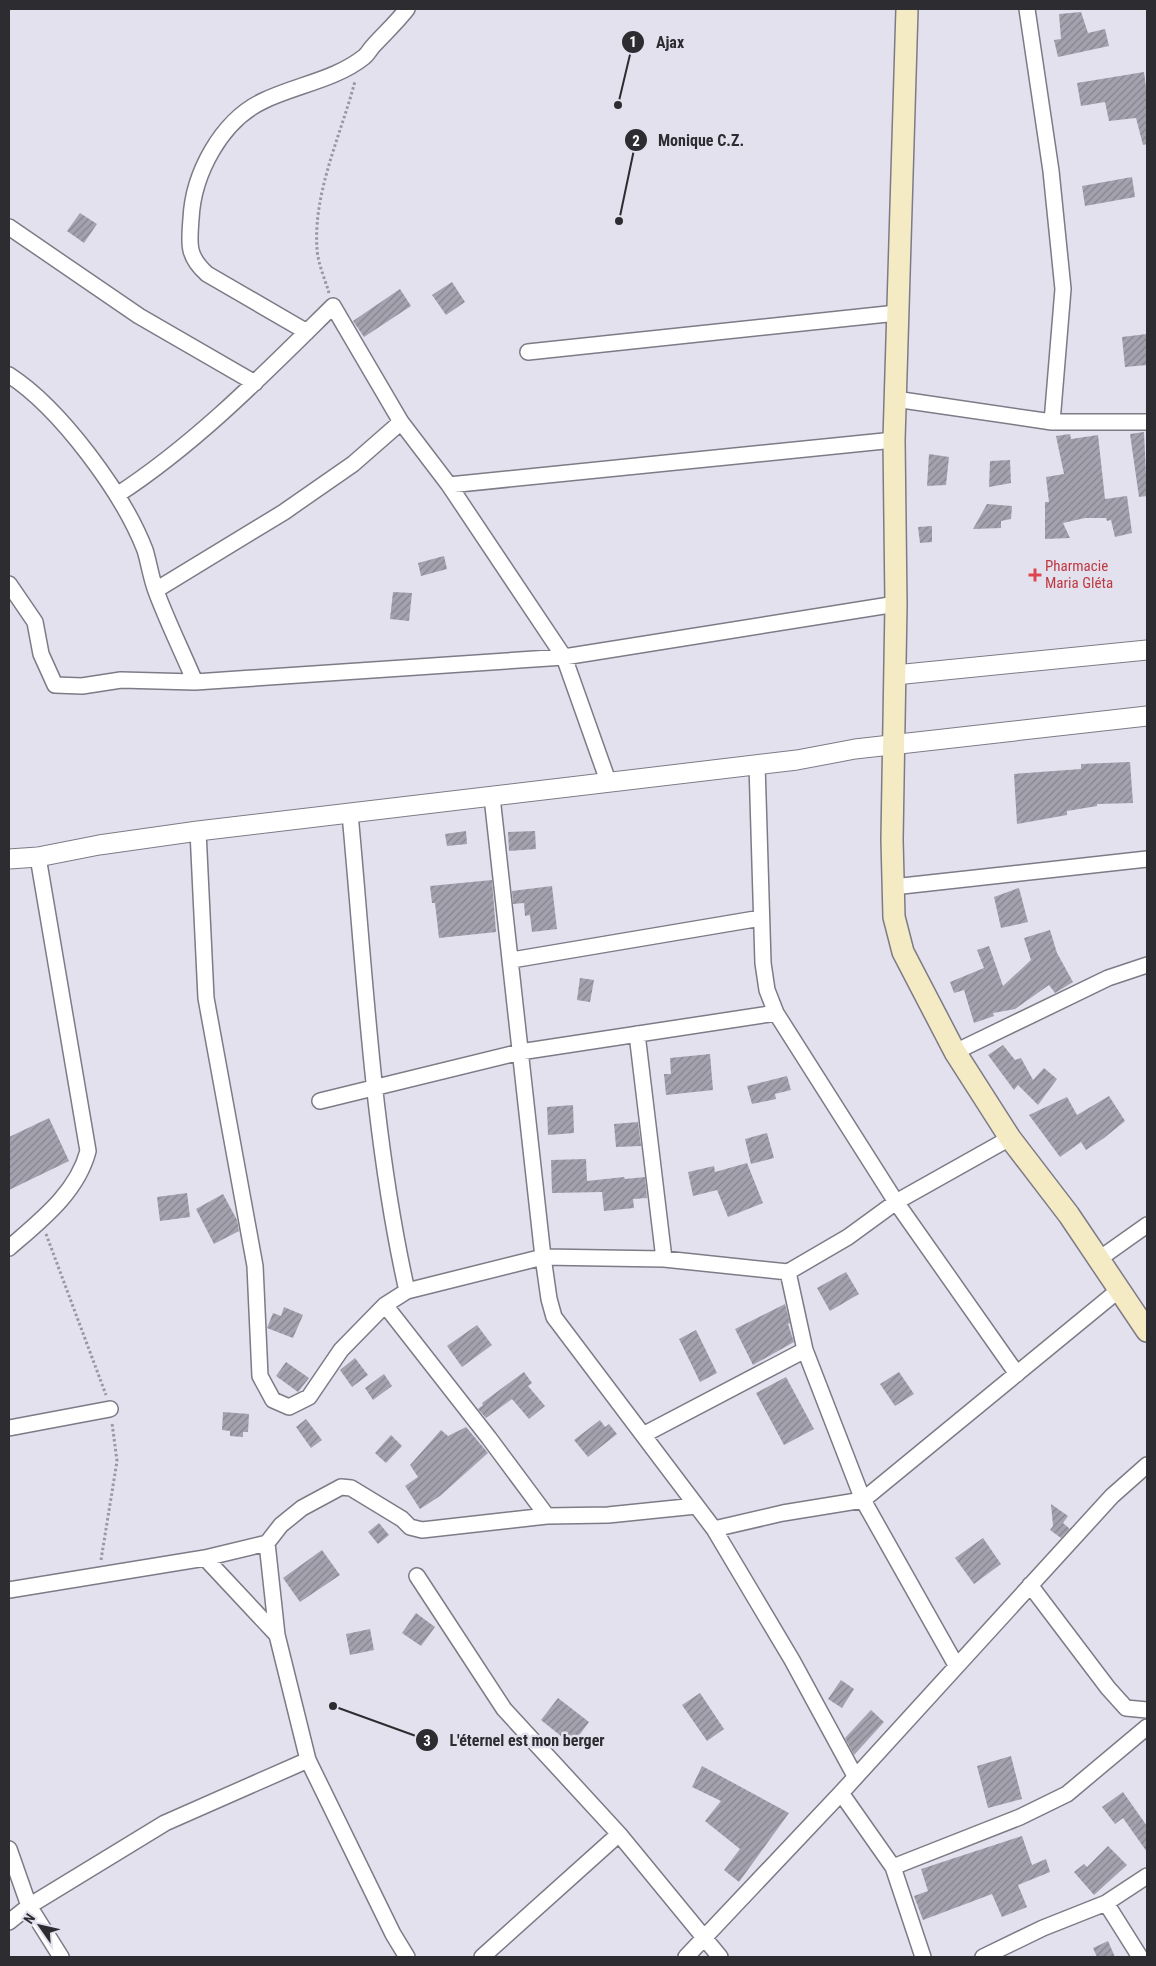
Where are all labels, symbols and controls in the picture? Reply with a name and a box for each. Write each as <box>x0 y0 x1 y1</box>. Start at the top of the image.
callout: Ajax <box>621 26 694 57</box>
text: 1 <box>629 33 637 51</box>
text: Ajax <box>656 33 685 52</box>
callout: Monique C.Z. <box>623 125 754 156</box>
text: Monique C.Z. <box>658 131 744 150</box>
text: 2 <box>632 132 640 150</box>
place label: Pharmacie Maria Gléta <box>1045 557 1113 592</box>
marker: Pharmacie Maria Gléta <box>1029 569 1041 581</box>
callout: L'éternel est mon berger <box>415 1725 615 1756</box>
text: L'éternel est mon berger <box>449 1731 605 1750</box>
text: 3 <box>423 1732 431 1750</box>
north arrow <box>15 1901 65 1951</box>
text: N <box>20 1911 38 1927</box>

